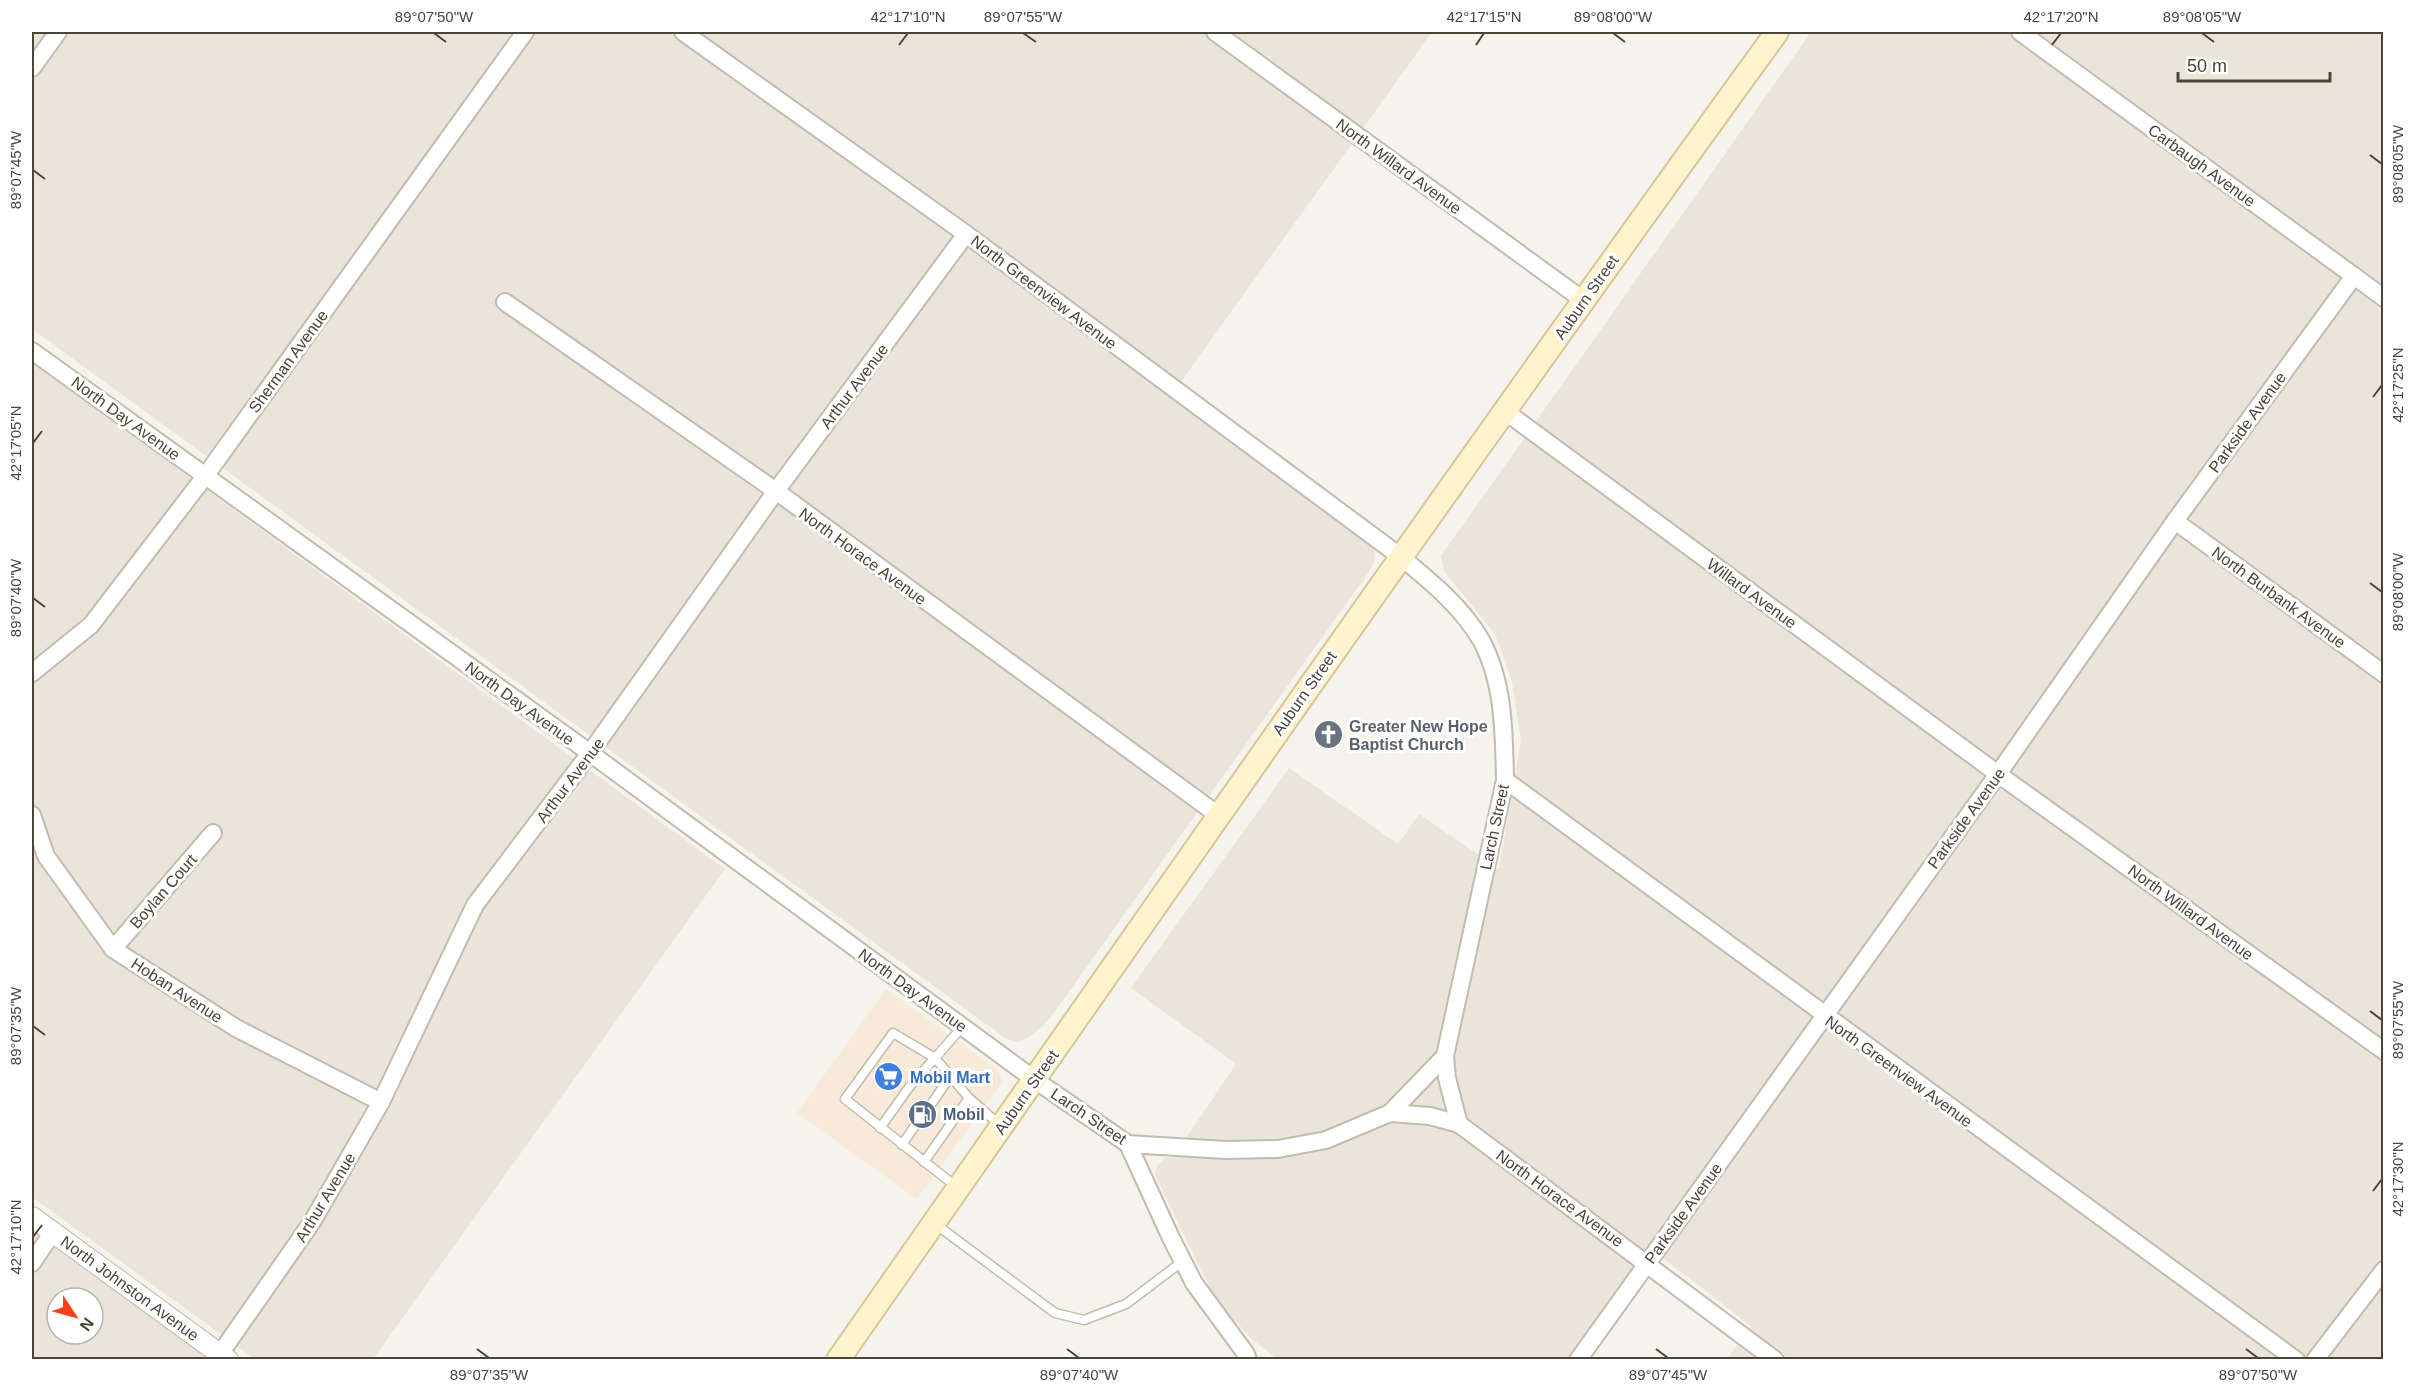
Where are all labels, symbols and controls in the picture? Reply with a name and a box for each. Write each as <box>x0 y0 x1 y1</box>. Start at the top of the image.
text: 89°07'50"W <box>395 8 474 25</box>
text: 42°17'10"N <box>870 8 946 25</box>
text: 89°07'55"W <box>984 8 1063 25</box>
text: 42°17'15"N <box>1446 8 1522 25</box>
text: 89°08'00"W <box>1574 8 1653 25</box>
text: 42°17'20"N <box>2023 8 2099 25</box>
text: 89°08'05"W <box>2163 8 2242 25</box>
scale bar <box>2178 45 2330 83</box>
text: 50 m <box>2187 56 2227 76</box>
street label: North Willard Avenue <box>1333 115 1464 217</box>
street label: Carbaugh Avenue <box>2145 121 2258 210</box>
text: 89°08'05"W <box>2389 124 2406 203</box>
text: 89°07'45"W <box>7 130 24 209</box>
street label: North Greenview Avenue <box>968 232 1120 353</box>
street label: Auburn Street <box>1551 252 1622 343</box>
street label: Sherman Avenue <box>246 307 331 416</box>
street label: Arthur Avenue <box>817 341 892 432</box>
text: 42°17'25"N <box>2389 347 2406 423</box>
street label: Parkside Avenue <box>2205 369 2290 476</box>
street label: North Day Avenue <box>68 373 183 463</box>
text: 42°17'05"N <box>7 405 24 481</box>
street label: North Horace Avenue <box>796 505 930 608</box>
street label: North Burbank Avenue <box>2209 543 2349 652</box>
text: 89°08'00"W <box>2389 552 2406 631</box>
street label: Willard Avenue <box>1704 555 1800 632</box>
text: 89°07'40"W <box>7 558 24 637</box>
street label: Auburn Street <box>1269 648 1340 739</box>
street label: North Day Avenue <box>462 658 577 748</box>
place label: Greater New Hope Baptist Church <box>1349 718 1488 753</box>
church icon: Greater New Hope Baptist Church <box>1312 719 1344 751</box>
street label: Arthur Avenue <box>533 735 608 826</box>
street label: Parkside Avenue <box>1924 765 2009 872</box>
street label: Larch Street <box>1477 782 1512 871</box>
street label: Boylan Court <box>127 850 200 932</box>
street label: North Willard Avenue <box>2125 861 2256 963</box>
street label: North Day Avenue <box>855 945 970 1035</box>
street label: Hoban Avenue <box>128 955 225 1026</box>
text: 89°07'55"W <box>2389 980 2406 1059</box>
text: 89°07'35"W <box>7 986 24 1065</box>
street label: North Greenview Avenue <box>1822 1012 1976 1131</box>
street label: Auburn Street <box>991 1047 1062 1138</box>
supermarket icon: Mobil Mart <box>873 1061 905 1093</box>
place label: Mobil Mart <box>910 1069 991 1086</box>
street label: Larch Street <box>1048 1085 1130 1148</box>
fuel station icon: Mobil <box>906 1098 938 1130</box>
place label: Mobil <box>943 1106 985 1123</box>
text: 42°17'30"N <box>2389 1141 2406 1217</box>
street label: North Horace Avenue <box>1493 1147 1627 1250</box>
street label: Arthur Avenue <box>292 1149 359 1245</box>
street label: Parkside Avenue <box>1641 1160 1726 1267</box>
text: 42°17'10"N <box>7 1199 24 1275</box>
street label: North Johnston Avenue <box>57 1231 203 1345</box>
north arrow <box>45 1286 105 1346</box>
text: 89°07'35"W <box>450 1366 529 1383</box>
text: 89°07'40"W <box>1040 1366 1119 1383</box>
text: 89°07'45"W <box>1629 1366 1708 1383</box>
text: 89°07'50"W <box>2219 1366 2298 1383</box>

